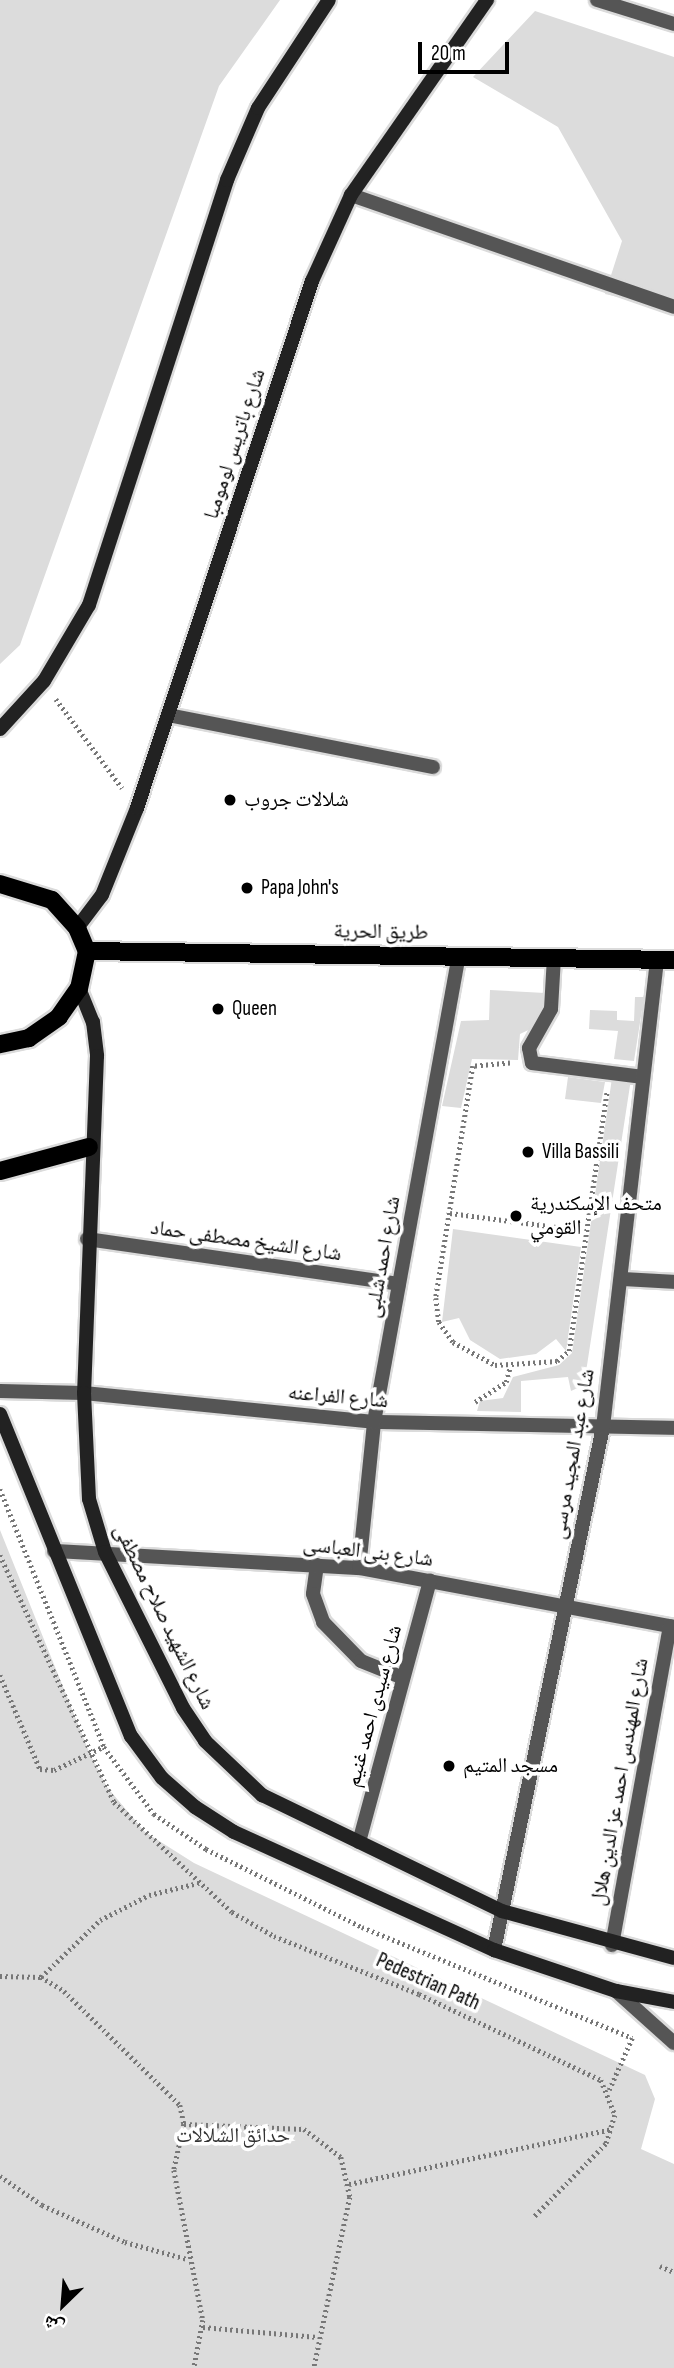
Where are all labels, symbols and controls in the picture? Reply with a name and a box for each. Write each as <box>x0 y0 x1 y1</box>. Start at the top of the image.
scale bar <box>422 28 513 72</box>
text: 20 m <box>431 41 466 66</box>
street label: شارع باتريس لومومبا <box>199 366 271 522</box>
place label: شلالات جروب <box>244 787 349 813</box>
marker: شلالات جروب <box>222 792 238 808</box>
place label: Papa John's <box>261 875 339 901</box>
marker: Papa John's <box>239 880 255 896</box>
street label: طريق الحرية <box>333 919 429 945</box>
place label: Queen <box>232 996 277 1022</box>
marker: Queen <box>210 1001 226 1017</box>
place label: Villa Bassili <box>542 1139 619 1165</box>
marker: Villa Bassili <box>520 1144 536 1160</box>
place label: متحف الإسكندرية القومي <box>530 1191 662 1241</box>
street label: شارع احمد شلبى <box>360 1194 406 1320</box>
marker: متحف الإسكندرية القومي <box>508 1208 524 1224</box>
street label: شارع الشيخ مصطفى حماد <box>149 1215 343 1267</box>
street label: شارع عبد المجيد مرسى <box>546 1367 600 1541</box>
street label: شارع الفراعنه <box>287 1380 389 1414</box>
street label: شارع الشهيد صلاح مصطفى <box>108 1520 220 1714</box>
street label: شارع بنى العباسى <box>302 1532 434 1572</box>
street label: شارع سيدى احمد غنيم <box>340 1622 408 1790</box>
street label: شارع المهندس احمد عز الدين هلال <box>586 1656 654 1908</box>
place label: مسجد المتيم <box>463 1753 558 1779</box>
marker: مسجد المتيم <box>441 1758 457 1774</box>
street label: Pedestrian Path <box>372 1948 484 2016</box>
park label: حدائق الشلالات <box>176 2123 290 2149</box>
north arrow <box>28 2270 98 2340</box>
text: ش <box>40 2310 68 2339</box>

